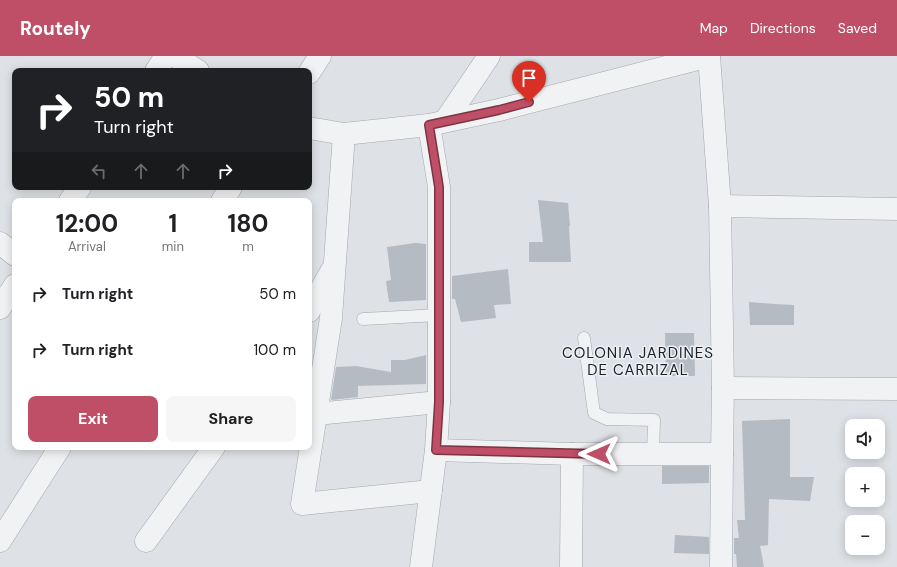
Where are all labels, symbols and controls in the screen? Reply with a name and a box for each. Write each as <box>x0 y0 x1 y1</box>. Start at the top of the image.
text: Routely <box>20 16 91 41</box>
text: Map <box>700 19 728 37</box>
text: Directions <box>750 19 816 37</box>
text: Saved <box>838 19 877 37</box>
pin <box>512 61 546 102</box>
icon: arrive <box>518 67 540 89</box>
text: 50 m <box>94 79 164 116</box>
icon: right <box>28 84 80 136</box>
text: Turn right <box>94 115 174 139</box>
icon: left <box>88 160 110 182</box>
icon: ahead <box>130 160 152 182</box>
icon: ahead <box>172 160 194 182</box>
icon: right <box>214 160 236 182</box>
text: 12:00 <box>56 208 118 239</box>
text: 1 <box>168 208 177 239</box>
text: 180 <box>228 208 268 239</box>
text: Arrival <box>68 238 106 255</box>
text: min <box>162 238 184 255</box>
text: m <box>242 238 254 255</box>
icon: right <box>28 283 50 305</box>
text: Turn right <box>62 284 133 304</box>
text: 50 m <box>259 284 296 304</box>
icon: right <box>28 339 50 361</box>
text: Turn right <box>62 340 133 360</box>
text: 100 m <box>253 340 296 360</box>
district label: COLONIA JARDINES DE CARRIZAL <box>562 343 714 380</box>
button: Exit <box>28 396 158 442</box>
button: Share <box>166 396 296 442</box>
map controls <box>845 419 885 555</box>
button: sound <box>845 419 885 459</box>
position arrow <box>578 433 620 475</box>
button: + <box>845 467 885 507</box>
button: − <box>845 515 885 555</box>

